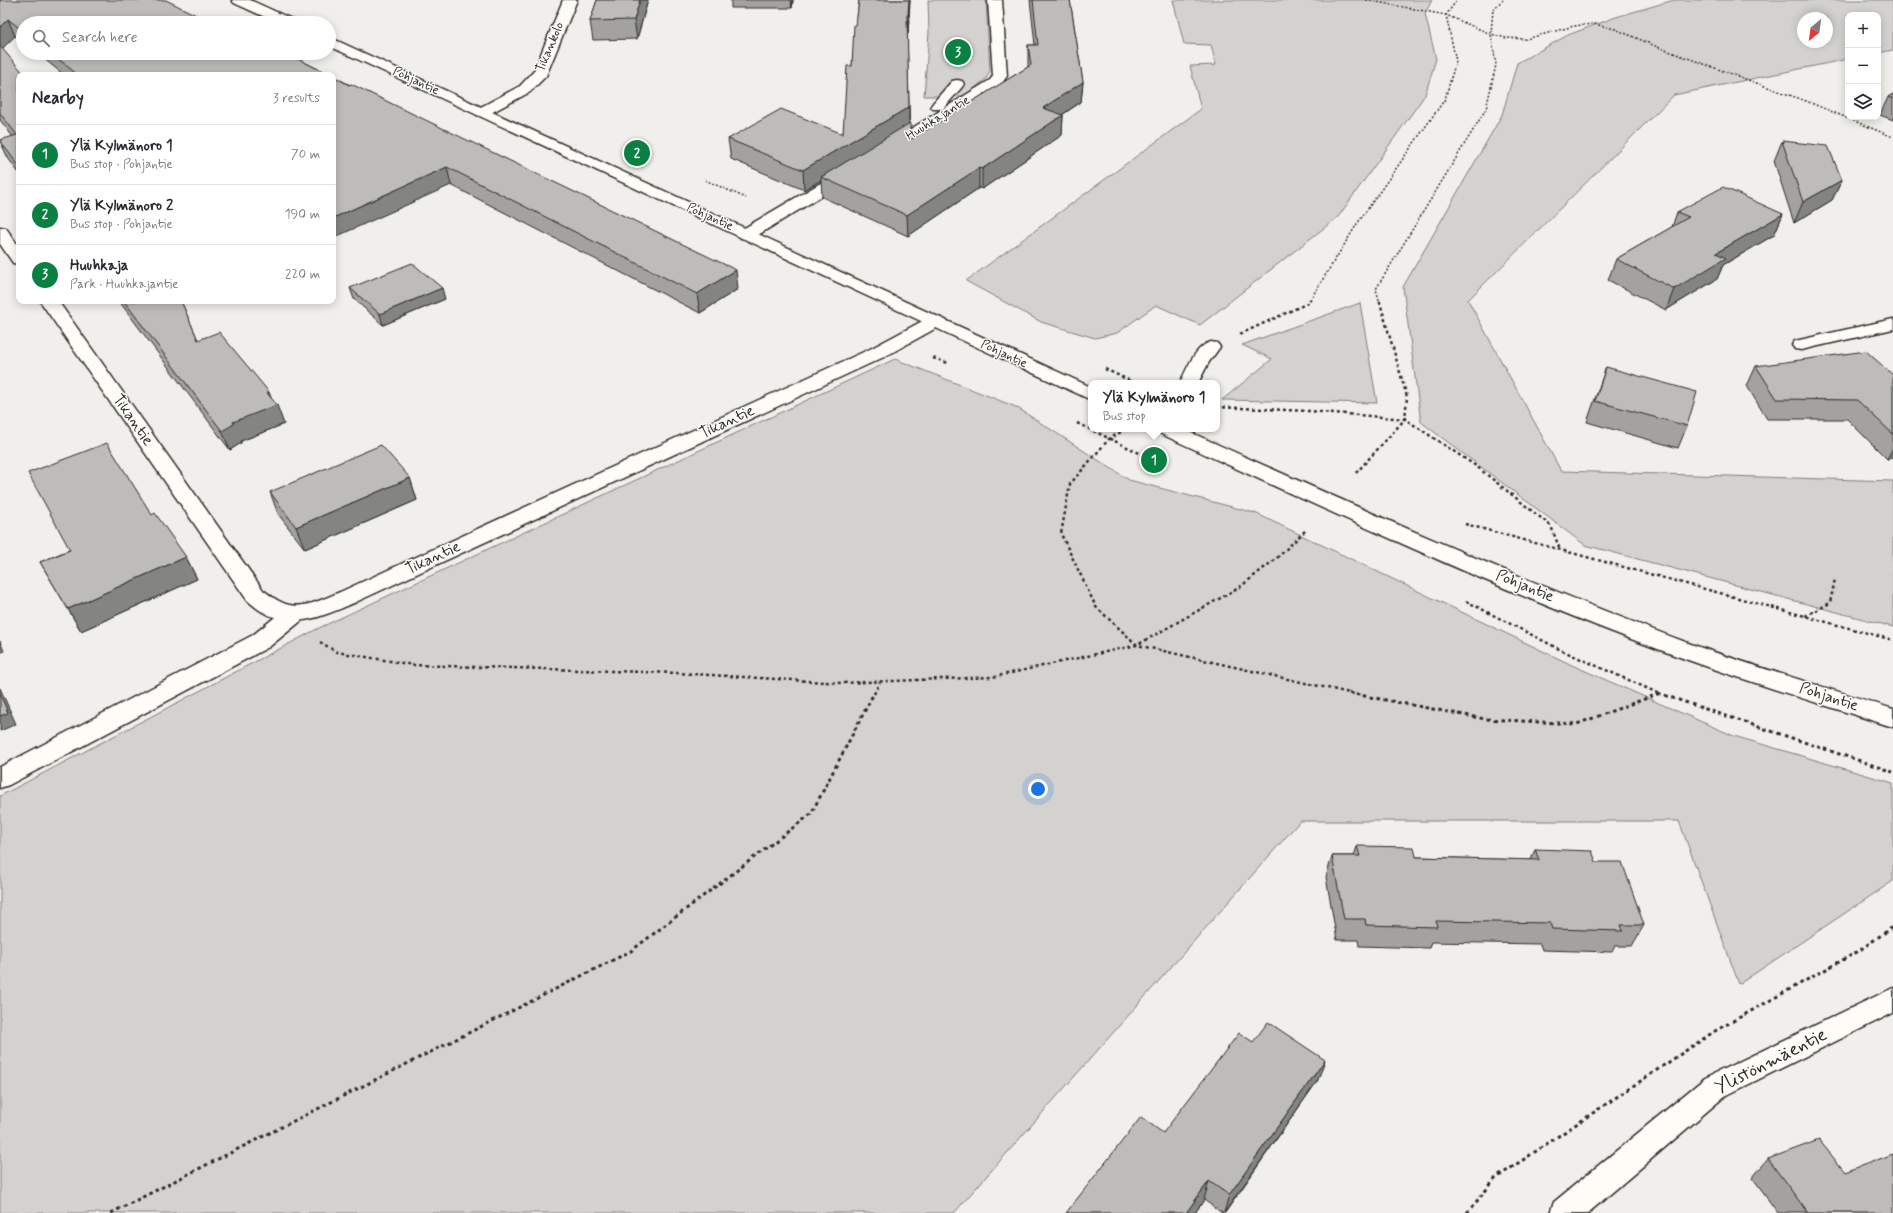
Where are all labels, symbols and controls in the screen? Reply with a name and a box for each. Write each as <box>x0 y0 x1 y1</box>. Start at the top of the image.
north arrow <box>1797 12 1833 48</box>
map controls <box>1845 12 1881 120</box>
button: + <box>1845 12 1881 48</box>
search box <box>16 16 336 60</box>
street label: Tikankolo <box>532 19 568 75</box>
icon: search <box>30 27 52 49</box>
text: Search here <box>62 28 138 48</box>
pin: 3 <box>945 37 971 67</box>
button: − <box>1845 48 1881 84</box>
street label: Pohjantie <box>390 63 442 99</box>
button: layers <box>1845 84 1881 120</box>
text: Nearby <box>32 87 84 109</box>
text: 3 results <box>273 90 320 107</box>
street label: Huuhkajantie <box>903 92 973 144</box>
text: Ylä Kylmänoro 1 <box>70 136 173 156</box>
pin: 2 <box>624 138 650 168</box>
text: 1 <box>42 146 48 163</box>
text: 70 m <box>291 146 320 163</box>
text: Bus stop · Pohjantie <box>70 156 173 173</box>
text: Ylä Kylmänoro 2 <box>70 196 173 216</box>
street label: Pohjantie <box>684 199 736 235</box>
text: 2 <box>42 206 48 223</box>
text: 190 m <box>285 206 320 223</box>
text: Bus stop · Pohjantie <box>70 216 173 233</box>
text: Huuhkaja <box>70 256 128 276</box>
text: 3 <box>42 266 48 283</box>
text: 220 m <box>285 266 320 283</box>
text: Park · Huuhkajantie <box>70 276 178 293</box>
street label: Pohjantie <box>978 336 1030 372</box>
popup <box>1088 380 1220 432</box>
text: Ylä Kylmänoro 1 <box>1103 388 1205 408</box>
street label: Tikantie <box>108 390 158 450</box>
street label: Tikantie <box>696 400 758 444</box>
text: Bus stop <box>1103 408 1146 425</box>
pin: 1 <box>1141 445 1167 475</box>
street label: Tikantie <box>402 536 464 580</box>
street label: Pohjantie <box>1493 565 1557 607</box>
street label: Pohjantie <box>1797 678 1861 716</box>
your location <box>1028 779 1048 799</box>
street label: Ylistönmäentie <box>1711 1022 1831 1100</box>

